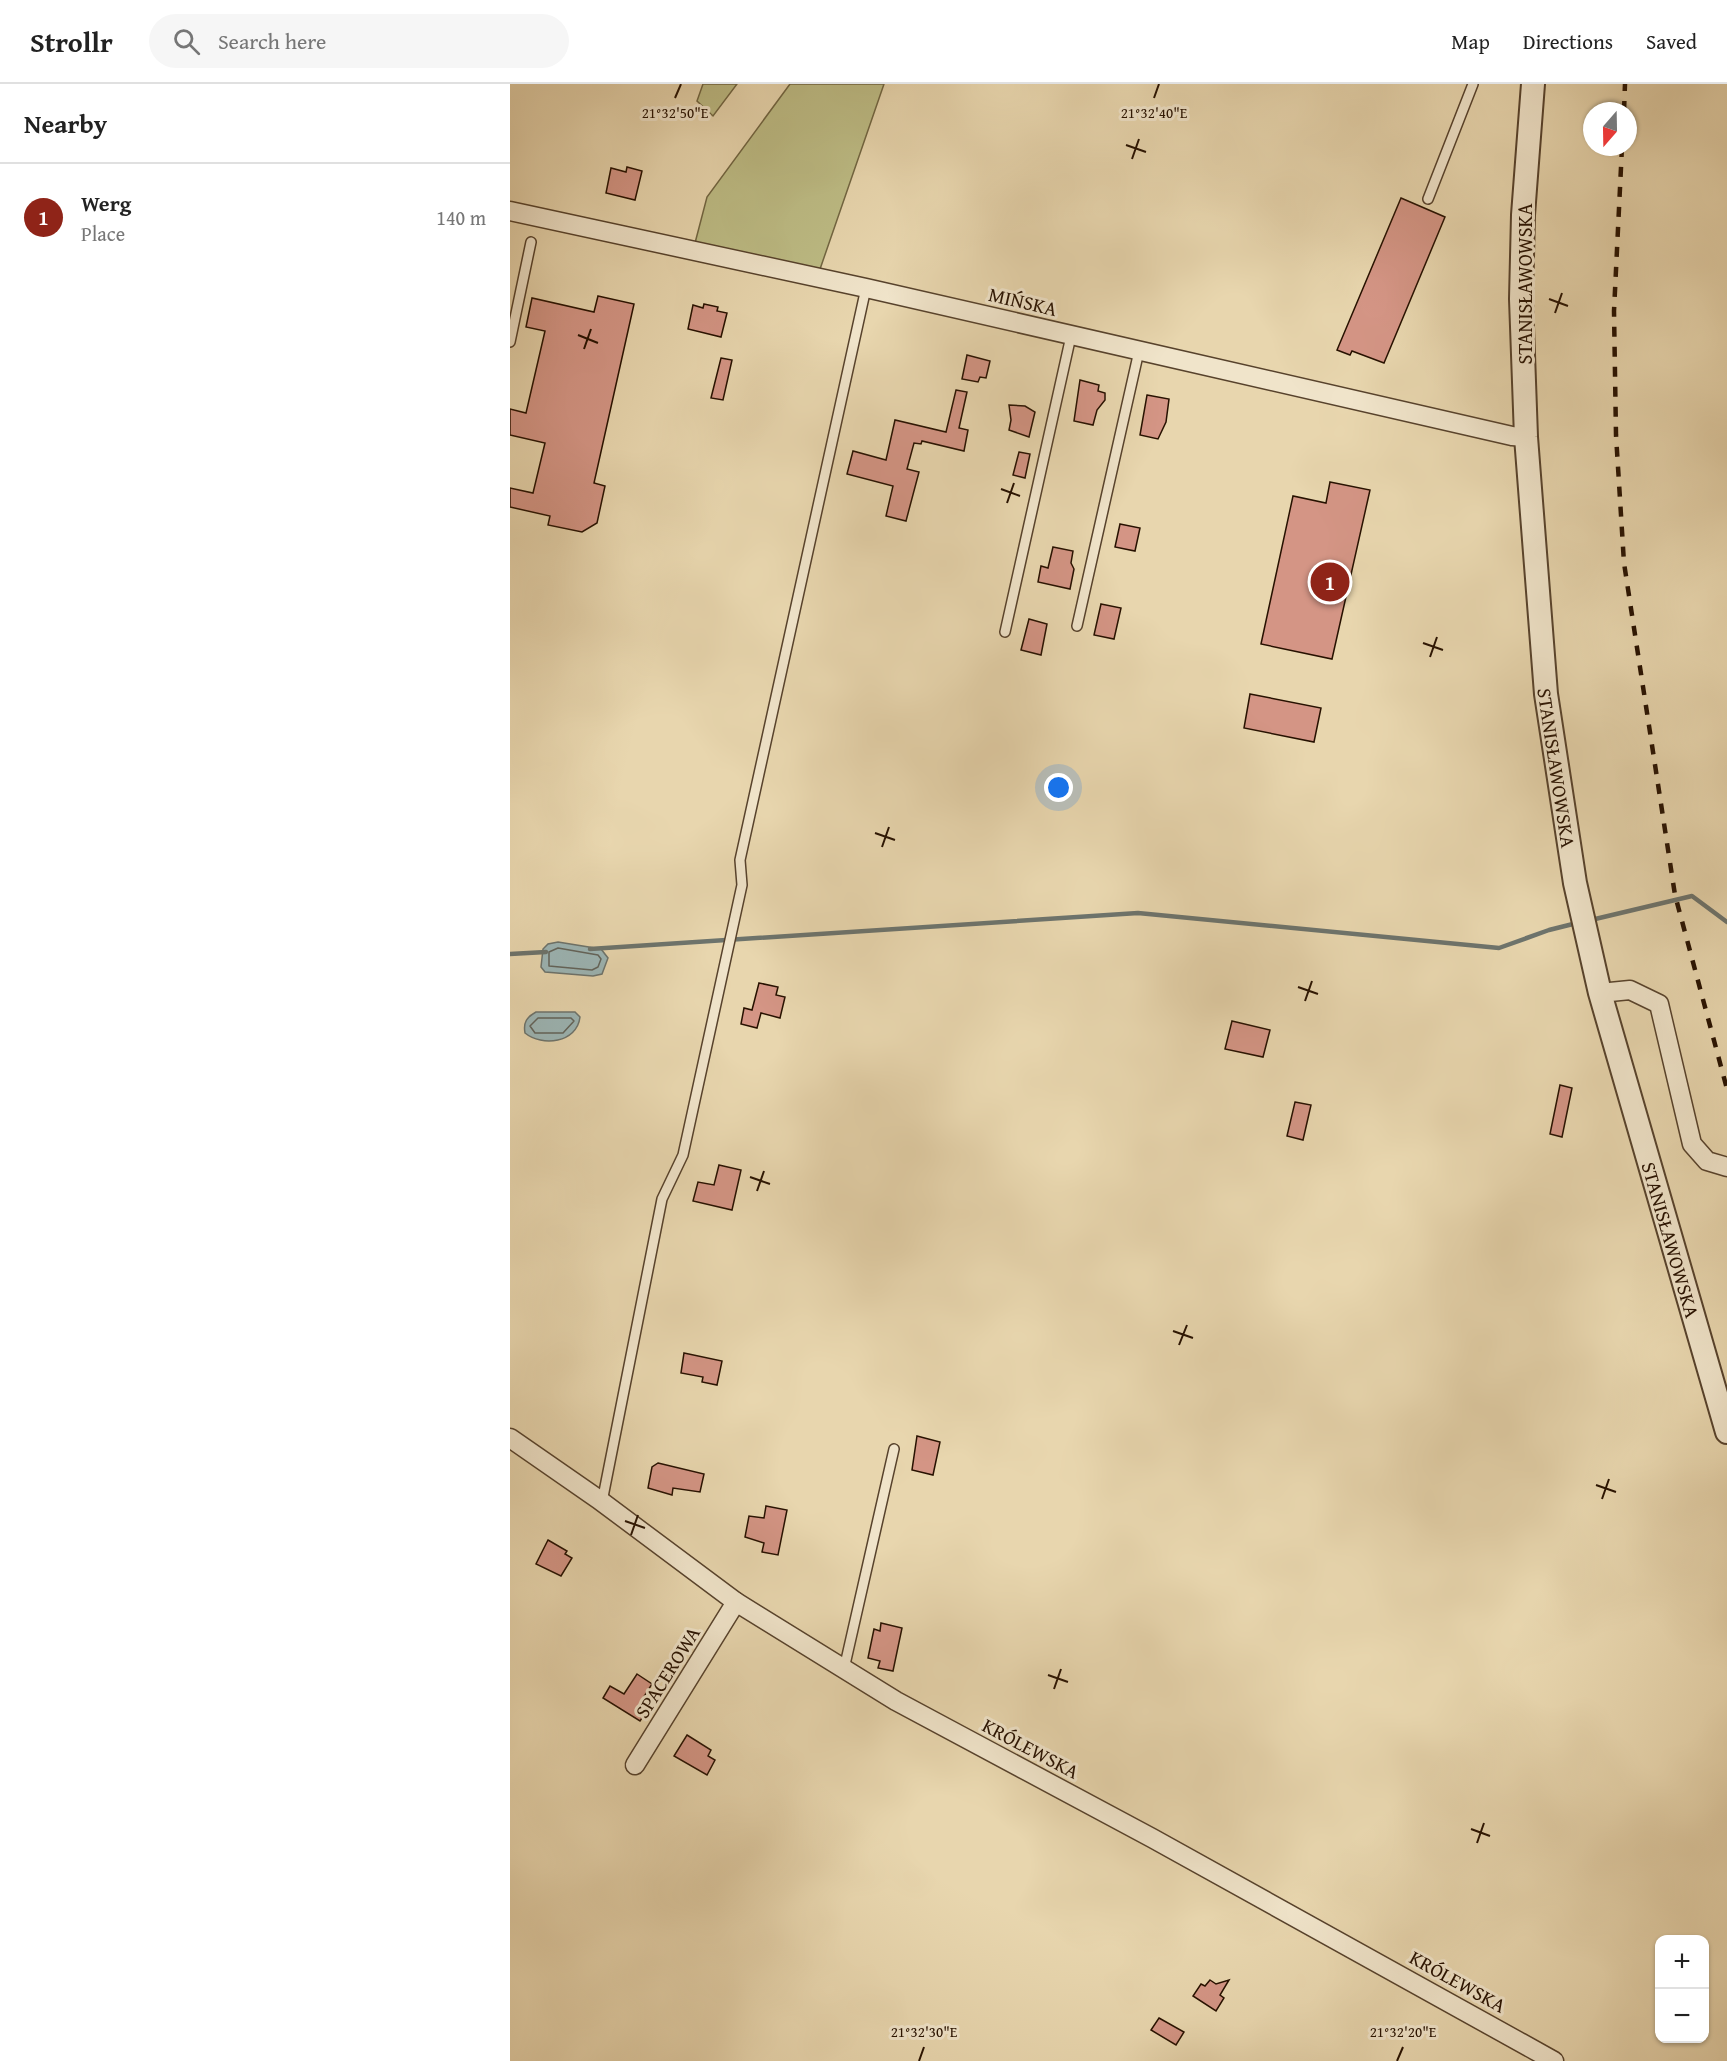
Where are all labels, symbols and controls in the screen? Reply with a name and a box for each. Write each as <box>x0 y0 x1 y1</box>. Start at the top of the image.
search box <box>149 14 569 68</box>
text: Strollr <box>30 21 113 62</box>
icon: search <box>170 25 203 58</box>
text: Search here <box>218 25 326 57</box>
text: Map <box>1451 26 1490 57</box>
text: Directions <box>1523 26 1613 57</box>
text: Saved <box>1646 26 1697 57</box>
text: 21°32'50"E <box>642 102 709 123</box>
text: 21°32'40"E <box>1121 102 1188 123</box>
north arrow <box>1583 102 1637 156</box>
text: Nearby <box>24 104 107 143</box>
text: Werg <box>81 187 131 219</box>
text: 1 <box>38 203 49 232</box>
text: 140 m <box>436 203 486 232</box>
street label: STANISŁAWOWSKA <box>1510 203 1539 365</box>
text: Place <box>81 219 125 248</box>
street label: MIŃSKA <box>986 279 1060 323</box>
pin: 1 <box>1310 560 1350 604</box>
street label: STANISŁAWOWSKA <box>1531 687 1584 850</box>
your location <box>1044 773 1073 802</box>
street label: STANISŁAWOWSKA <box>1635 1158 1708 1321</box>
street label: SPACEROWA <box>627 1620 707 1724</box>
street label: KRÓLEWSKA <box>977 1710 1085 1786</box>
map controls <box>1655 1935 1709 2043</box>
button: + <box>1655 1935 1709 1989</box>
street label: KRÓLEWSKA <box>1405 1943 1511 2019</box>
button: − <box>1655 1989 1709 2043</box>
text: 21°32'30"E <box>891 2021 958 2042</box>
text: 21°32'20"E <box>1370 2021 1437 2042</box>

